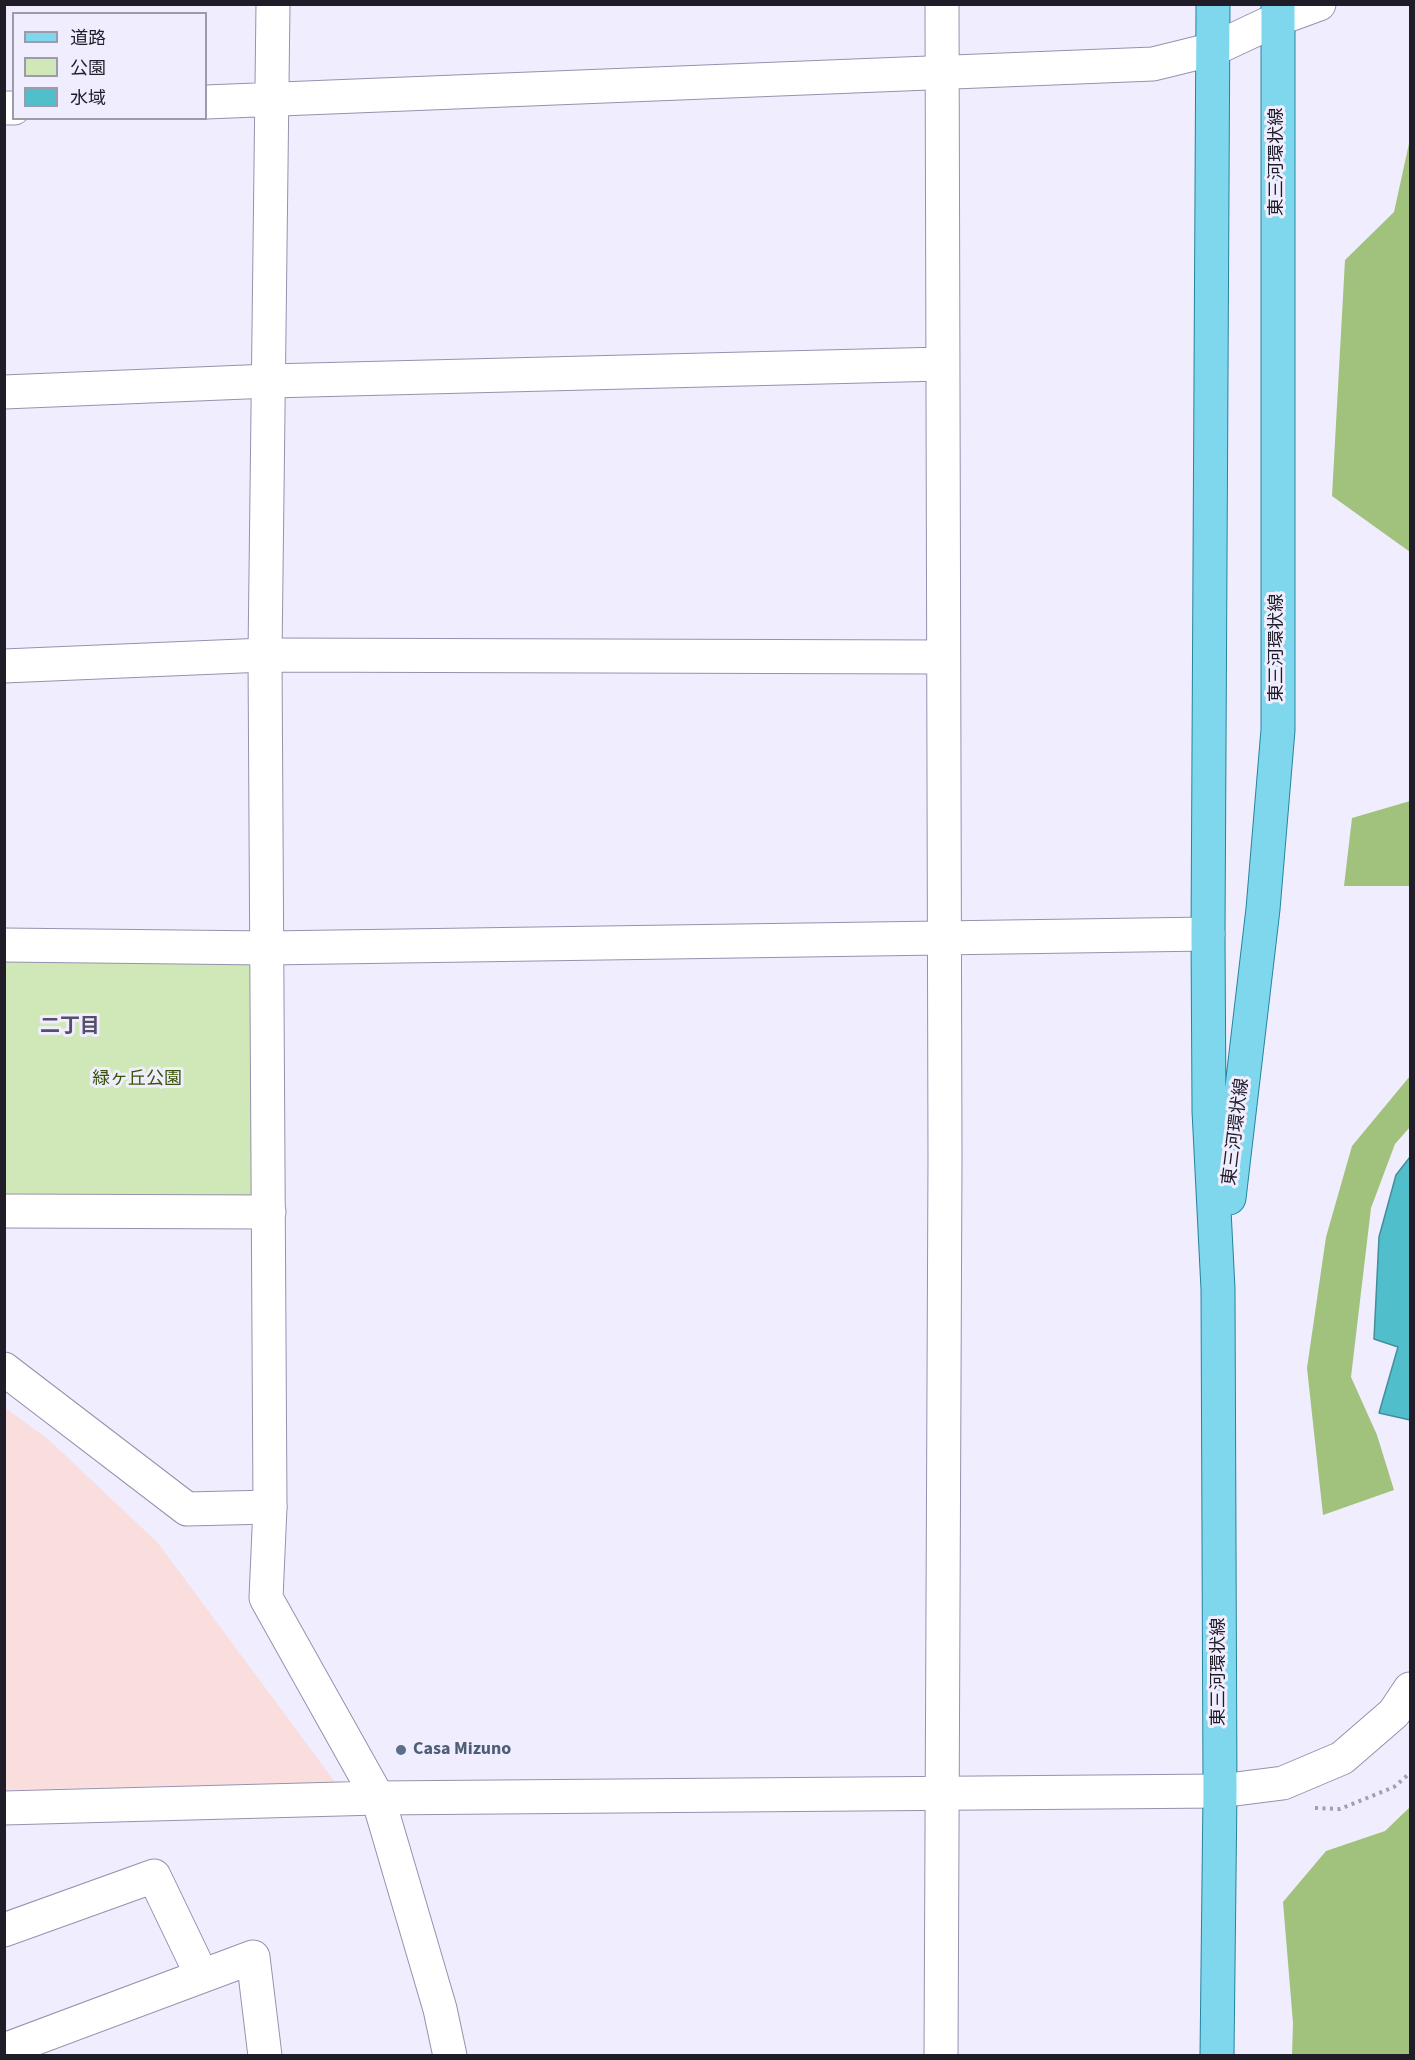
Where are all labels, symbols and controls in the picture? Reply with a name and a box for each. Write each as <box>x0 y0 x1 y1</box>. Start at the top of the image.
legend <box>12 12 207 120</box>
text: 道路 <box>70 26 106 51</box>
text: 公園 <box>70 56 106 81</box>
text: 水域 <box>70 86 106 111</box>
street label: 東三河環状線 <box>1267 108 1289 216</box>
street label: 東三河環状線 <box>1267 594 1289 702</box>
district label: 二丁目 <box>40 1016 100 1040</box>
park label: 緑ヶ丘公園 <box>92 1069 182 1091</box>
street label: 東三河環状線 <box>1220 1077 1254 1187</box>
street label: 東三河環状線 <box>1209 1618 1231 1726</box>
place label: Casa Mizuno <box>413 1739 511 1761</box>
marker: Casa Mizuno <box>394 1743 408 1757</box>

